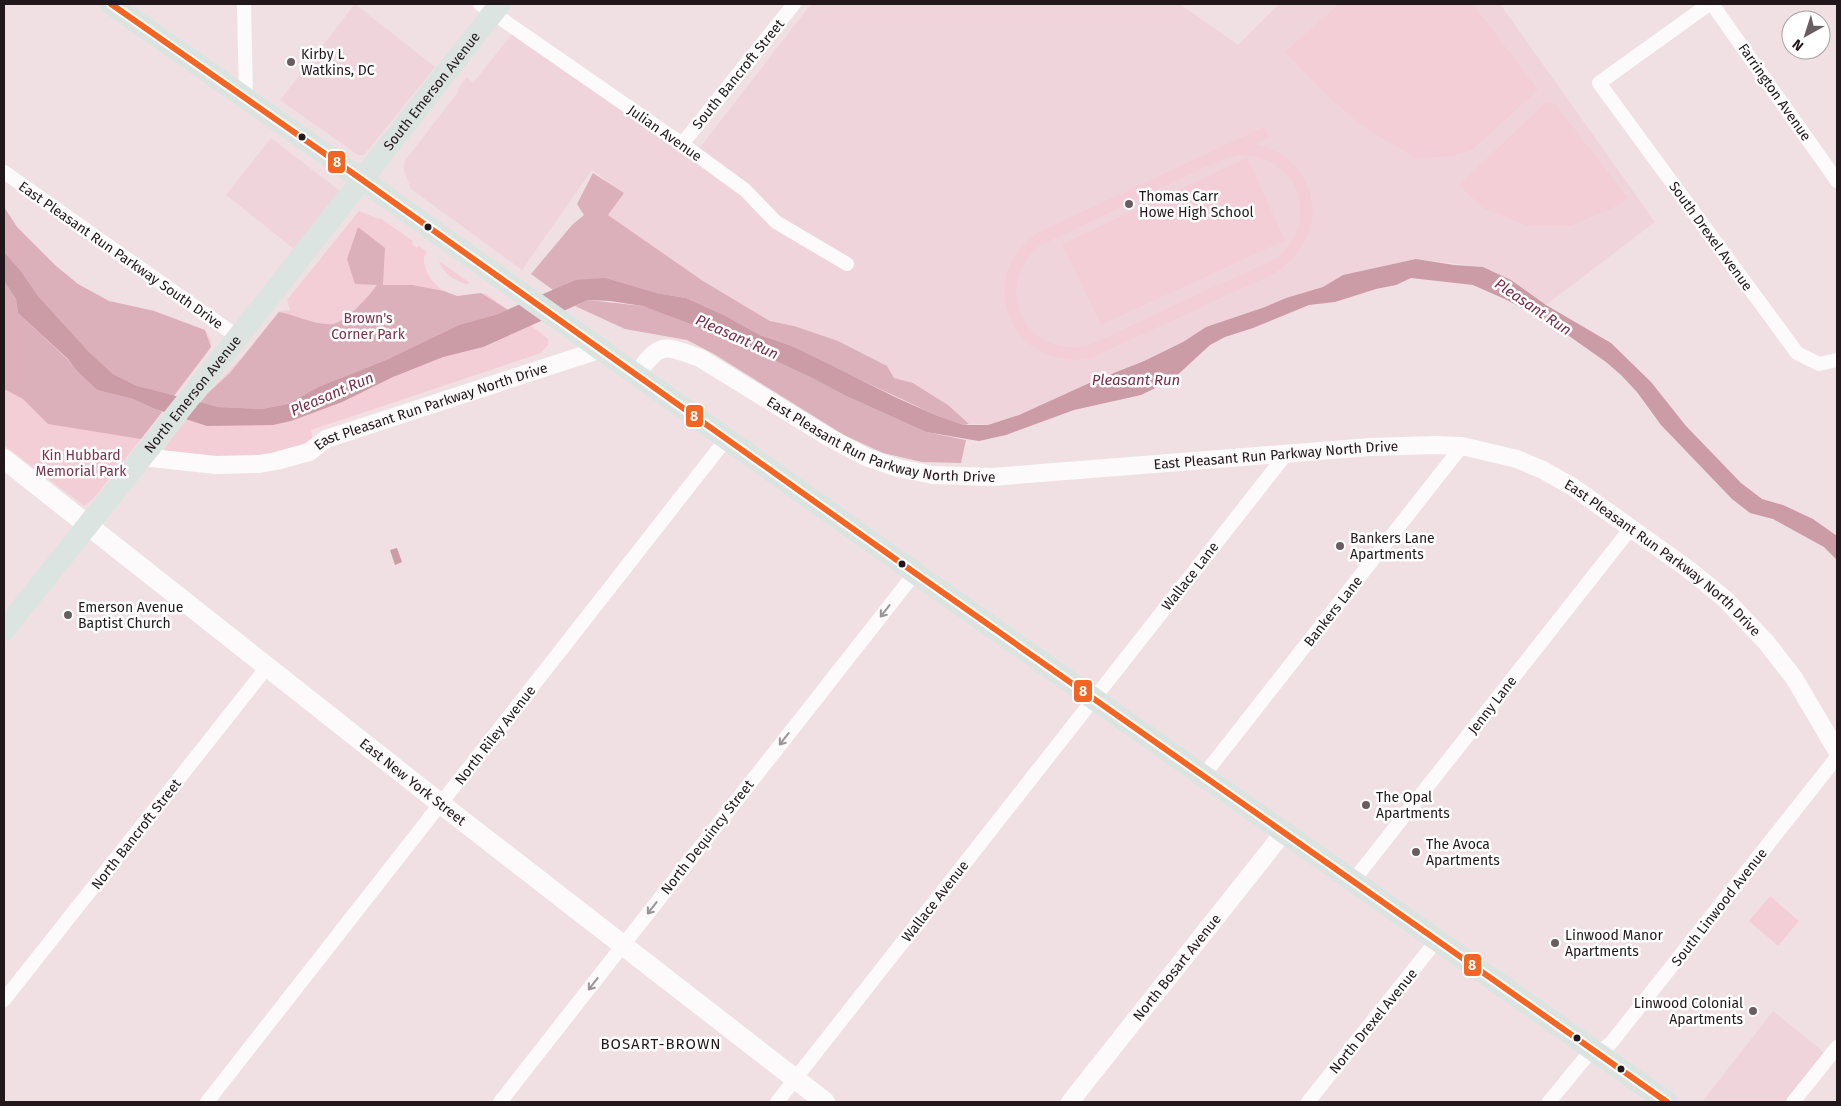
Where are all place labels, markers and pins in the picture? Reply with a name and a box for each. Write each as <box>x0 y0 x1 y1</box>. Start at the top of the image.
place label: Kirby L Watkins, DC <box>301 46 375 79</box>
marker: Kirby L Watkins, DC <box>285 56 297 68</box>
unlabelled marker <box>297 132 307 142</box>
place label: Thomas Carr Howe High School <box>1139 188 1254 221</box>
marker: Thomas Carr Howe High School <box>1123 198 1135 210</box>
unlabelled marker <box>423 222 433 232</box>
place label: Bankers Lane Apartments <box>1350 530 1435 563</box>
marker: Bankers Lane Apartments <box>1334 540 1346 552</box>
unlabelled marker <box>897 559 907 569</box>
place label: Emerson Avenue Baptist Church <box>78 599 183 632</box>
marker: Emerson Avenue Baptist Church <box>62 609 74 621</box>
place label: The Opal Apartments <box>1376 789 1450 822</box>
marker: The Opal Apartments <box>1360 799 1372 811</box>
place label: The Avoca Apartments <box>1426 836 1500 869</box>
marker: The Avoca Apartments <box>1410 846 1422 858</box>
place label: Linwood Manor Apartments <box>1565 927 1663 960</box>
marker: Linwood Manor Apartments <box>1549 937 1561 949</box>
place label: Linwood Colonial Apartments <box>1634 995 1743 1028</box>
marker: Linwood Colonial Apartments <box>1747 1005 1759 1017</box>
unlabelled marker <box>1572 1033 1582 1043</box>
unlabelled marker <box>1616 1064 1626 1074</box>

